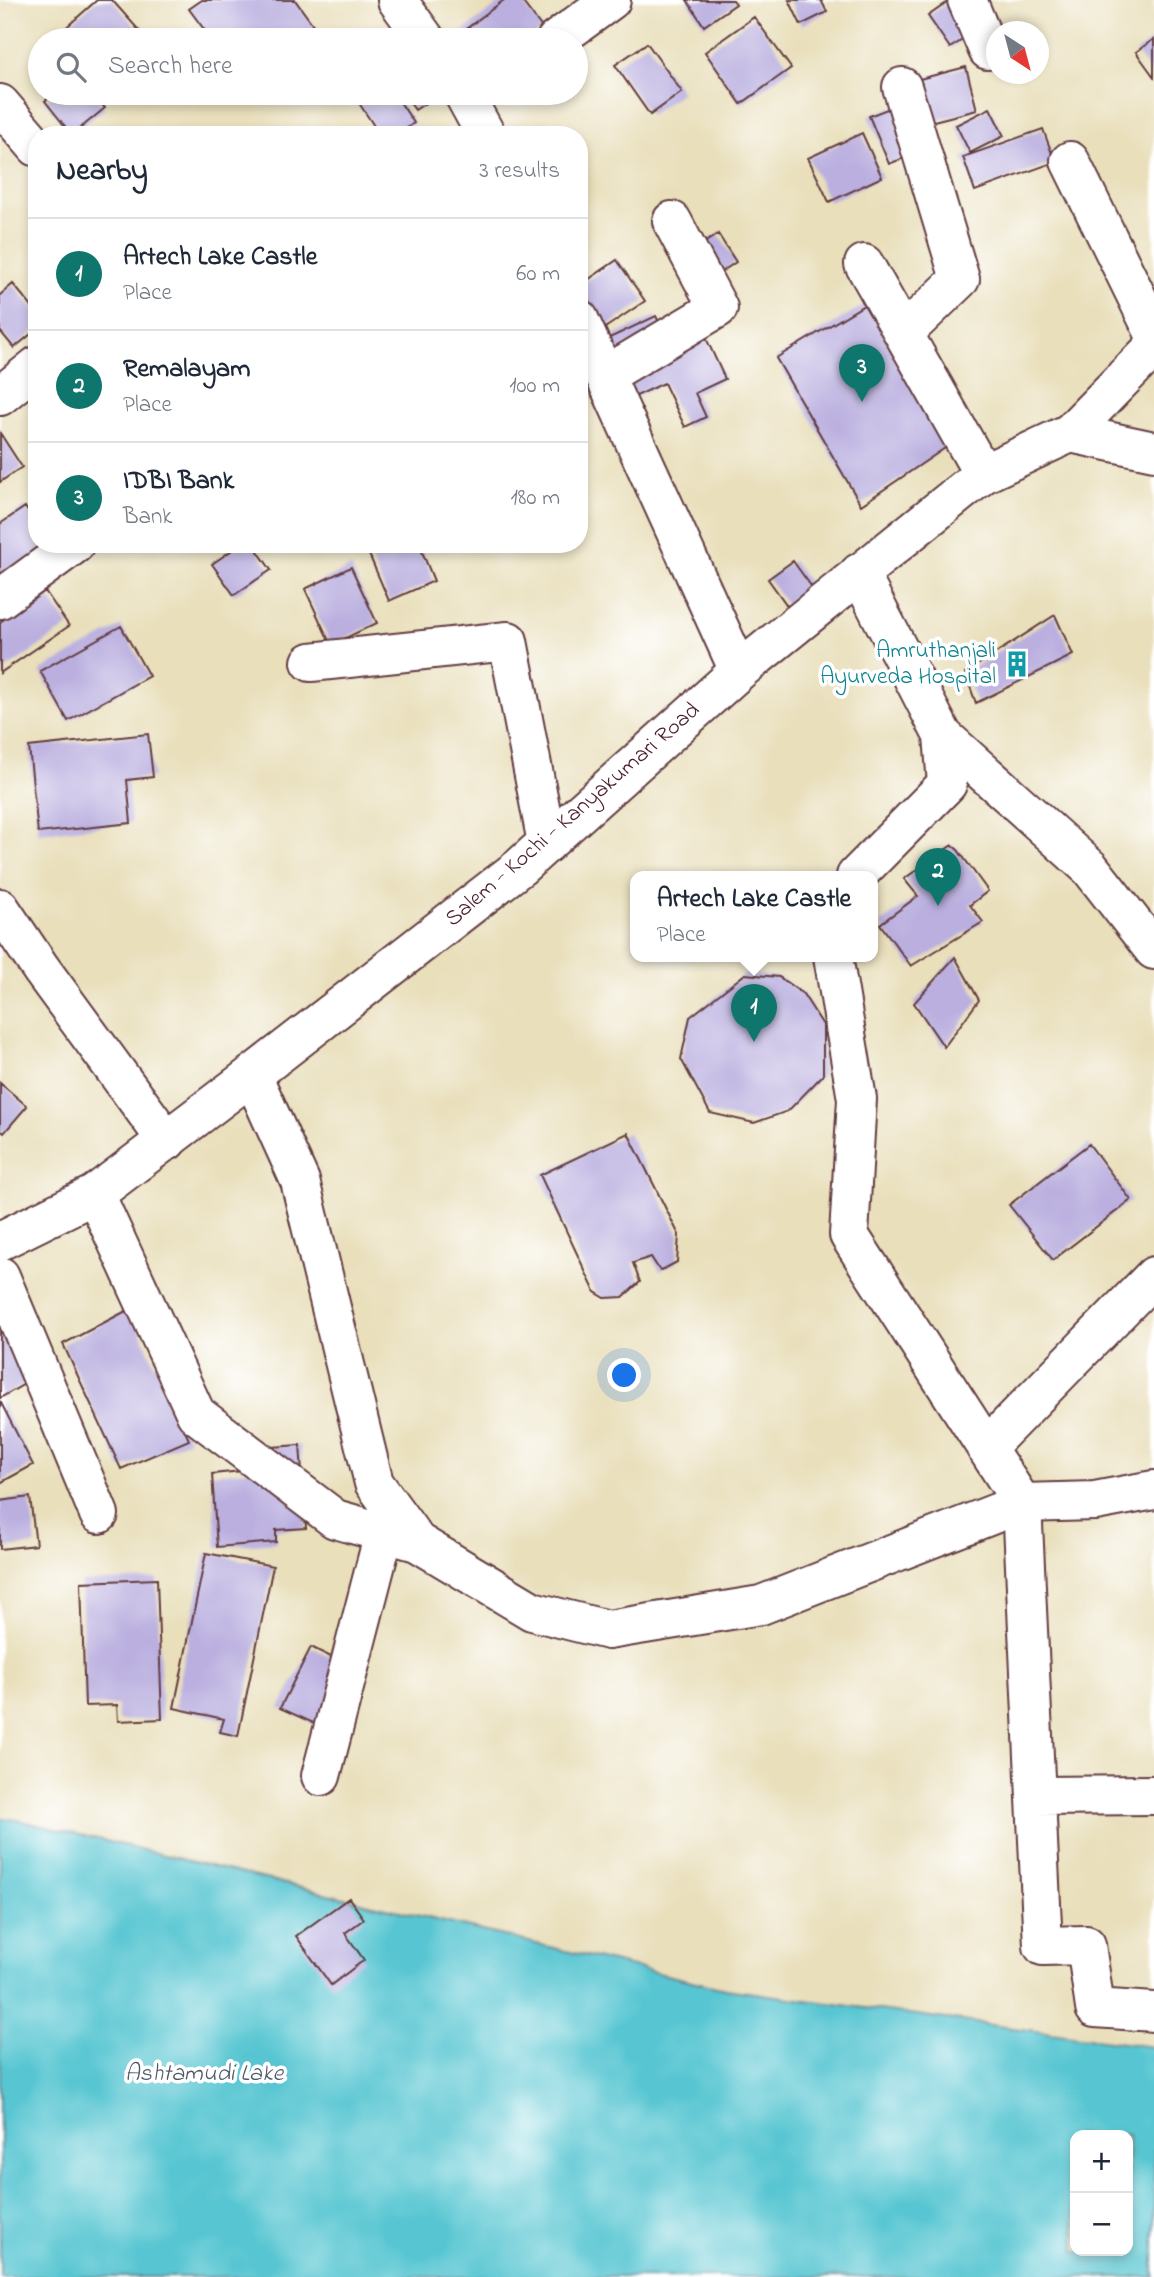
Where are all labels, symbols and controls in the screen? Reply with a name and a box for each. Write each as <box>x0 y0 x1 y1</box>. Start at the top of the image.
north arrow <box>986 21 1049 84</box>
search box <box>28 28 588 105</box>
icon: search <box>52 48 90 86</box>
text: Search here <box>108 48 233 86</box>
text: Nearby <box>56 150 148 194</box>
text: 3 results <box>479 155 560 188</box>
text: Artech Lake Castle <box>123 239 317 277</box>
text: 1 <box>75 258 83 291</box>
text: 60 m <box>516 258 560 291</box>
text: Place <box>123 277 172 310</box>
pin: 3 <box>839 344 885 402</box>
text: Remalayam <box>123 351 250 389</box>
text: 2 <box>73 370 85 403</box>
text: 100 m <box>509 370 560 403</box>
text: Place <box>123 389 172 422</box>
text: IDBI Bank <box>123 463 234 501</box>
text: 3 <box>74 482 84 515</box>
text: 180 m <box>511 482 560 515</box>
text: Bank <box>123 501 172 534</box>
place label: Amruthanjali Ayurveda Hospital <box>820 635 996 696</box>
building icon: Amruthanjali Ayurveda Hospital <box>1002 649 1032 679</box>
street label: Salem - Kochi - Kanyakumari Road <box>438 695 709 937</box>
pin: 2 <box>915 848 961 906</box>
popup <box>630 871 878 962</box>
text: Artech Lake Castle <box>657 881 851 919</box>
text: Place <box>657 919 706 952</box>
pin: 1 <box>731 984 777 1042</box>
your location <box>607 1358 641 1392</box>
water label: Ashtamudi Lake <box>125 2057 285 2092</box>
map controls <box>1070 2130 1133 2256</box>
button: + <box>1070 2130 1133 2193</box>
button: − <box>1070 2193 1133 2256</box>

